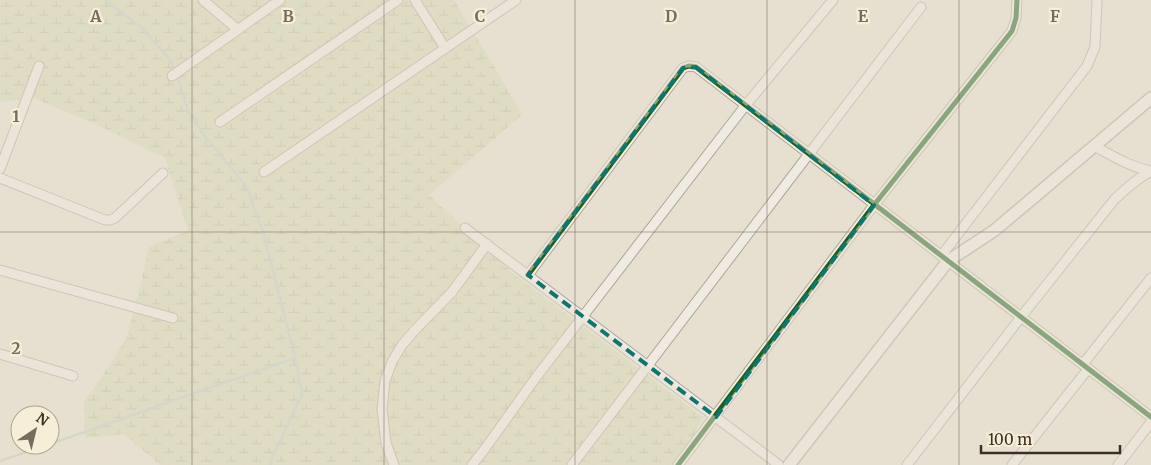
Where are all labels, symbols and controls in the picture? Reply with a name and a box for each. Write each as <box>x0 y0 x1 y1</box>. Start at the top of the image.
text: A <box>89 6 102 26</box>
text: B <box>282 6 294 26</box>
text: C <box>475 6 485 26</box>
text: D <box>665 6 677 26</box>
text: E <box>858 6 869 26</box>
text: F <box>1050 6 1060 26</box>
text: 1 <box>12 106 20 126</box>
text: 2 <box>11 338 21 358</box>
north arrow <box>10 405 60 455</box>
text: N <box>33 409 52 430</box>
scale bar <box>981 422 1120 454</box>
text: 100 m <box>988 430 1032 449</box>

